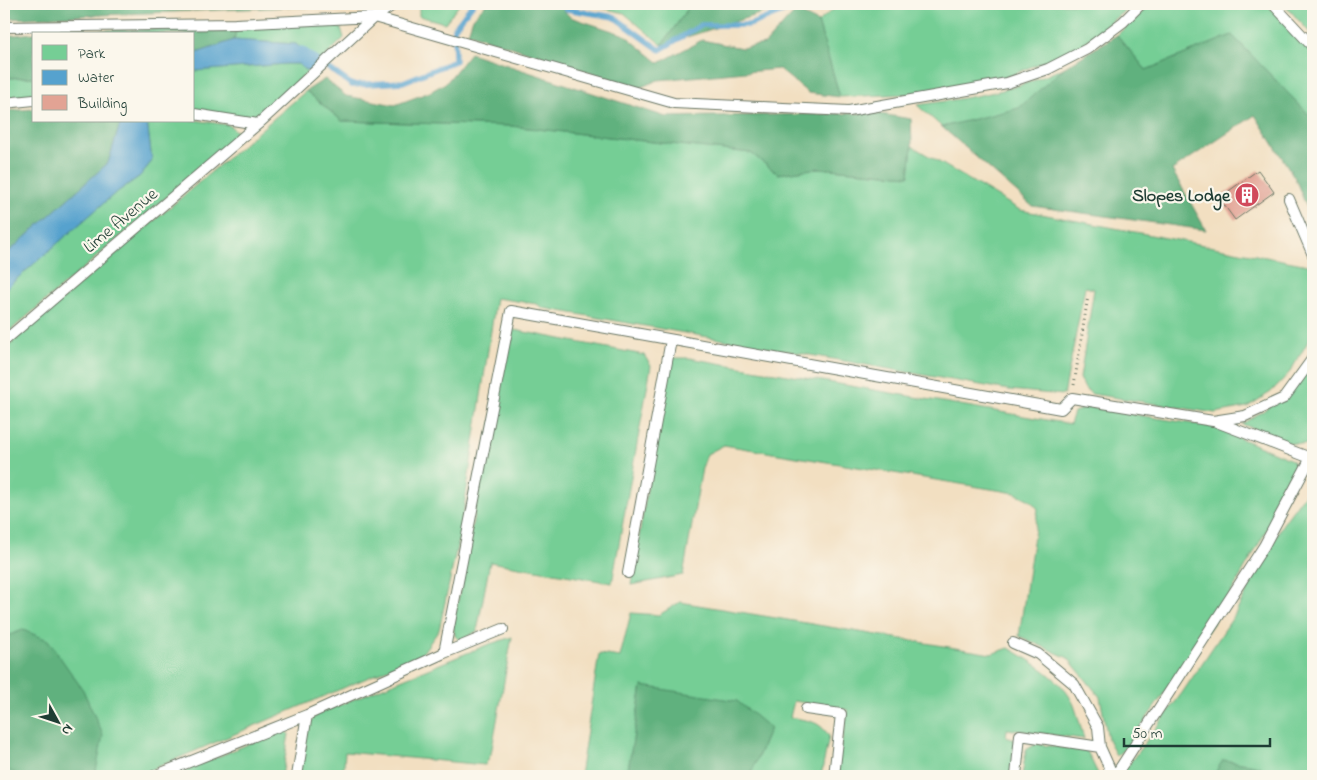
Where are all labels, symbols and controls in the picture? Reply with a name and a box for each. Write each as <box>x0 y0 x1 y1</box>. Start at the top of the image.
legend <box>32 32 195 122</box>
text: Park <box>78 43 106 65</box>
text: Water <box>78 67 114 89</box>
text: Building <box>77 93 127 116</box>
street label: Lime Avenue <box>78 182 165 261</box>
building icon: Slopes Lodge <box>1234 182 1260 208</box>
place label: Slopes Lodge <box>1132 184 1231 211</box>
north arrow <box>32 698 82 748</box>
scale bar <box>1124 715 1271 747</box>
text: N <box>56 719 78 740</box>
text: 50 m <box>1132 723 1163 745</box>

